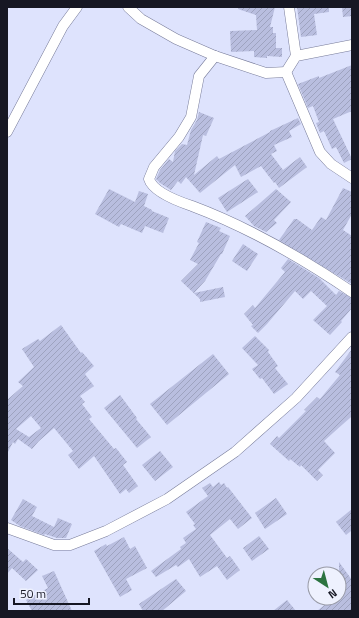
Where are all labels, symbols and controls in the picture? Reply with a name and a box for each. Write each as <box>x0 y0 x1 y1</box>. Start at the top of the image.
north arrow <box>307 566 347 606</box>
scale bar <box>14 580 89 606</box>
text: 50 m <box>20 584 46 603</box>
text: N <box>325 585 341 603</box>

